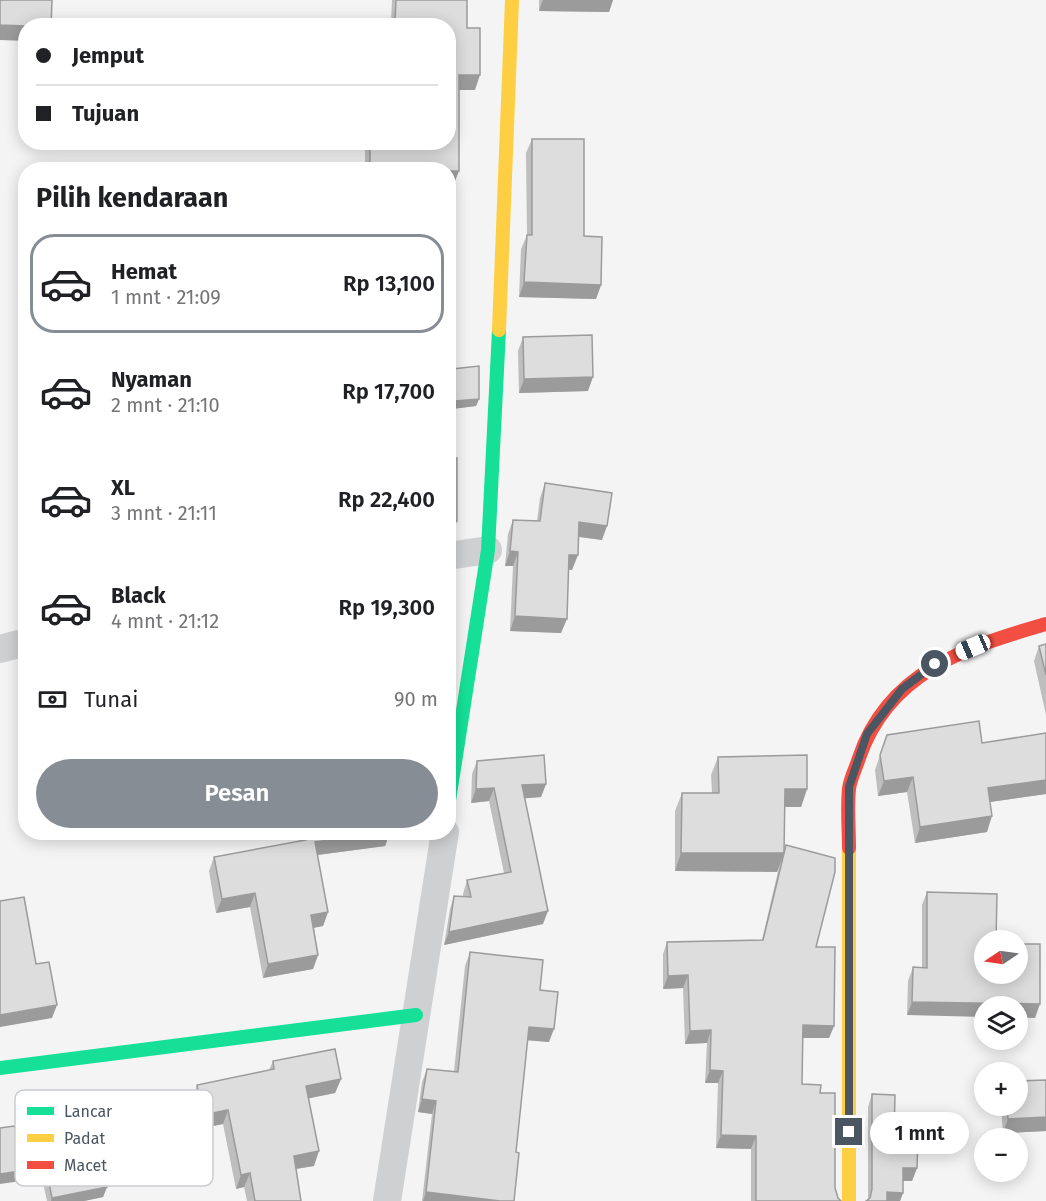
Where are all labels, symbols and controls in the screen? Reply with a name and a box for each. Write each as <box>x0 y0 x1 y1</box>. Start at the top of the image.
text: Jemput <box>72 42 144 69</box>
text: Tujuan <box>72 100 139 127</box>
text: Pilih kendaraan <box>36 182 228 214</box>
icon: car <box>39 257 93 311</box>
text: Hemat <box>111 258 177 285</box>
text: Rp 13,100 <box>343 270 435 297</box>
text: 1 mnt · 21:09 <box>111 285 221 309</box>
icon: car <box>39 365 93 419</box>
text: Nyaman <box>111 366 192 393</box>
text: Rp 17,700 <box>342 378 435 405</box>
text: 2 mnt · 21:10 <box>111 393 220 417</box>
icon: car <box>39 473 93 527</box>
text: XL <box>111 474 135 501</box>
text: Rp 22,400 <box>338 486 435 513</box>
text: 3 mnt · 21:11 <box>111 501 217 525</box>
icon: car <box>39 581 93 635</box>
text: Black <box>111 582 166 609</box>
text: Rp 19,300 <box>338 594 435 621</box>
text: 4 mnt · 21:12 <box>111 609 219 633</box>
car <box>953 632 993 662</box>
route start <box>921 650 948 677</box>
icon: cash <box>36 683 69 716</box>
text: Tunai <box>84 686 138 713</box>
text: 90 m <box>394 687 438 711</box>
button: Pesan <box>36 759 438 828</box>
north arrow <box>974 930 1028 984</box>
map controls <box>974 930 1028 1182</box>
button: layers <box>974 996 1028 1050</box>
button: + <box>974 1062 1028 1116</box>
legend <box>15 1090 213 1186</box>
text: Lancar <box>64 1102 113 1121</box>
callout: 1 mnt <box>870 1111 969 1153</box>
route end <box>835 1118 862 1145</box>
text: 1 mnt <box>894 1121 945 1145</box>
button: − <box>974 1128 1028 1182</box>
text: Padat <box>64 1129 105 1148</box>
text: Macet <box>64 1156 107 1175</box>

